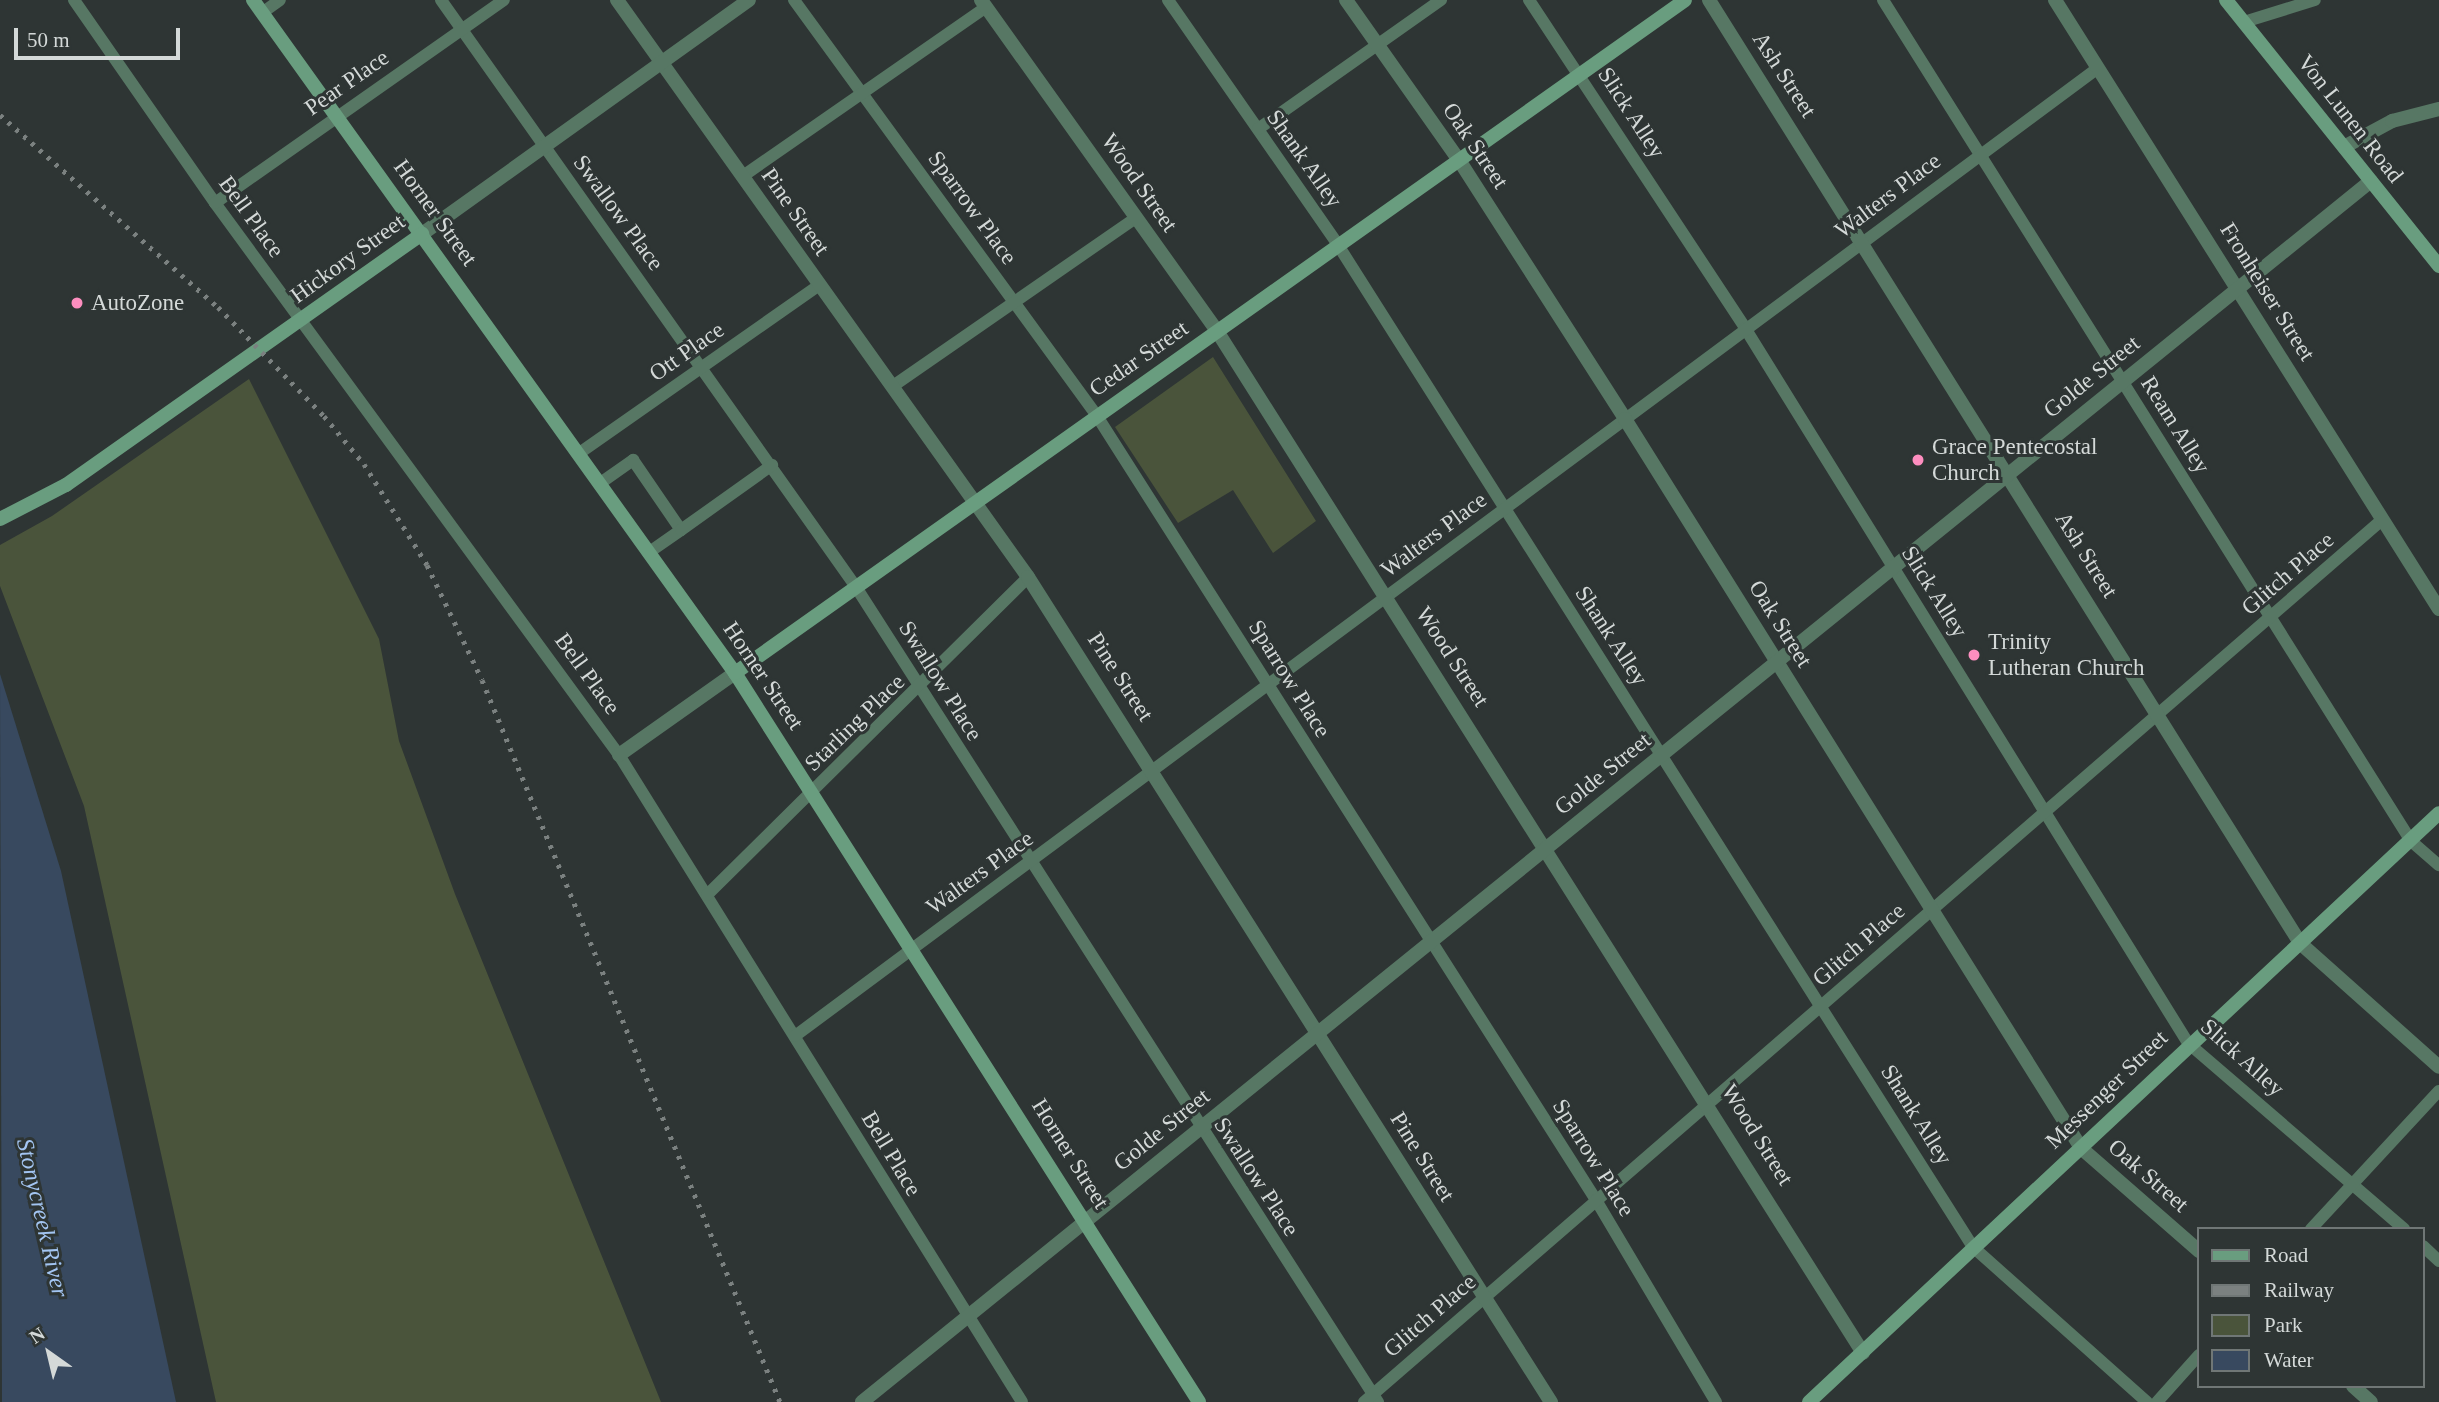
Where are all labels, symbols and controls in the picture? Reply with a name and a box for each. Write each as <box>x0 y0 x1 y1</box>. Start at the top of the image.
scale bar <box>18 14 184 58</box>
street label: Ash Street <box>1746 27 1822 123</box>
text: 50 m <box>27 28 70 52</box>
street label: Pear Place <box>300 44 394 122</box>
street label: Von Lunen Road <box>2291 49 2409 189</box>
street label: Slick Alley <box>1591 62 1671 164</box>
street label: Oak Street <box>1436 98 1514 194</box>
street label: Shank Alley <box>1260 104 1348 214</box>
street label: Wood Street <box>1095 128 1183 238</box>
street label: Sparrow Place <box>922 146 1022 270</box>
street label: Walters Place <box>1830 147 1946 245</box>
street label: Swallow Place <box>567 150 669 276</box>
street label: Horner Street <box>387 155 483 271</box>
street label: Pine Street <box>755 163 835 261</box>
street label: Bell Place <box>212 171 290 263</box>
street label: Hickory Street <box>285 208 411 310</box>
street label: Fronheiser Street <box>2213 218 2321 366</box>
place label: AutoZone <box>91 289 184 317</box>
marker: AutoZone <box>69 295 85 311</box>
street label: Cedar Street <box>1084 315 1194 403</box>
street label: Ott Place <box>644 316 730 388</box>
street label: Golde Street <box>2038 330 2146 424</box>
street label: Ream Alley <box>2134 371 2216 479</box>
place label: Grace Pentecostal Church <box>1932 433 2097 487</box>
marker: Grace Pentecostal Church <box>1910 452 1926 468</box>
street label: Walters Place <box>1376 486 1492 584</box>
street label: Ash Street <box>2049 507 2123 603</box>
street label: Glitch Place <box>2236 527 2340 621</box>
street label: Slick Alley <box>1895 541 1973 643</box>
street label: Oak Street <box>1742 575 1818 673</box>
street label: Shank Alley <box>1568 581 1654 691</box>
street label: Wood Street <box>1409 602 1495 712</box>
street label: Sparrow Place <box>1242 615 1336 743</box>
street label: Swallow Place <box>892 616 988 746</box>
street label: Horner Street <box>717 617 809 735</box>
street label: Pine Street <box>1081 627 1159 727</box>
street label: Bell Place <box>548 628 626 720</box>
place label: Trinity Lutheran Church <box>1988 628 2144 682</box>
marker: Trinity Lutheran Church <box>1966 647 1982 663</box>
street label: Starling Place <box>799 668 911 778</box>
street label: Golde Street <box>1549 727 1657 821</box>
street label: Walters Place <box>921 825 1039 921</box>
street label: Glitch Place <box>1807 898 1911 992</box>
street label: Slick Alley <box>2194 1013 2290 1103</box>
street label: Messenger Street <box>2040 1025 2174 1155</box>
street label: Shank Alley <box>1874 1059 1958 1171</box>
street label: Wood Street <box>1715 1079 1799 1191</box>
street label: Golde Street <box>1108 1083 1216 1177</box>
street label: Horner Street <box>1025 1094 1115 1214</box>
street label: Sparrow Place <box>1546 1094 1640 1222</box>
street label: Bell Place <box>855 1107 927 1201</box>
street label: Pine Street <box>1384 1107 1460 1207</box>
street label: Swallow Place <box>1207 1112 1305 1242</box>
street label: Oak Street <box>2102 1134 2194 1218</box>
water label: Stonycreek River <box>10 1136 74 1300</box>
legend <box>2198 1227 2425 1388</box>
text: Road <box>2264 1243 2308 1267</box>
street label: Glitch Place <box>1378 1269 1482 1363</box>
text: Railway <box>2264 1278 2334 1302</box>
text: Park <box>2264 1313 2303 1337</box>
north arrow <box>14 1318 84 1388</box>
text: N <box>25 1323 49 1348</box>
text: Water <box>2264 1348 2314 1372</box>

